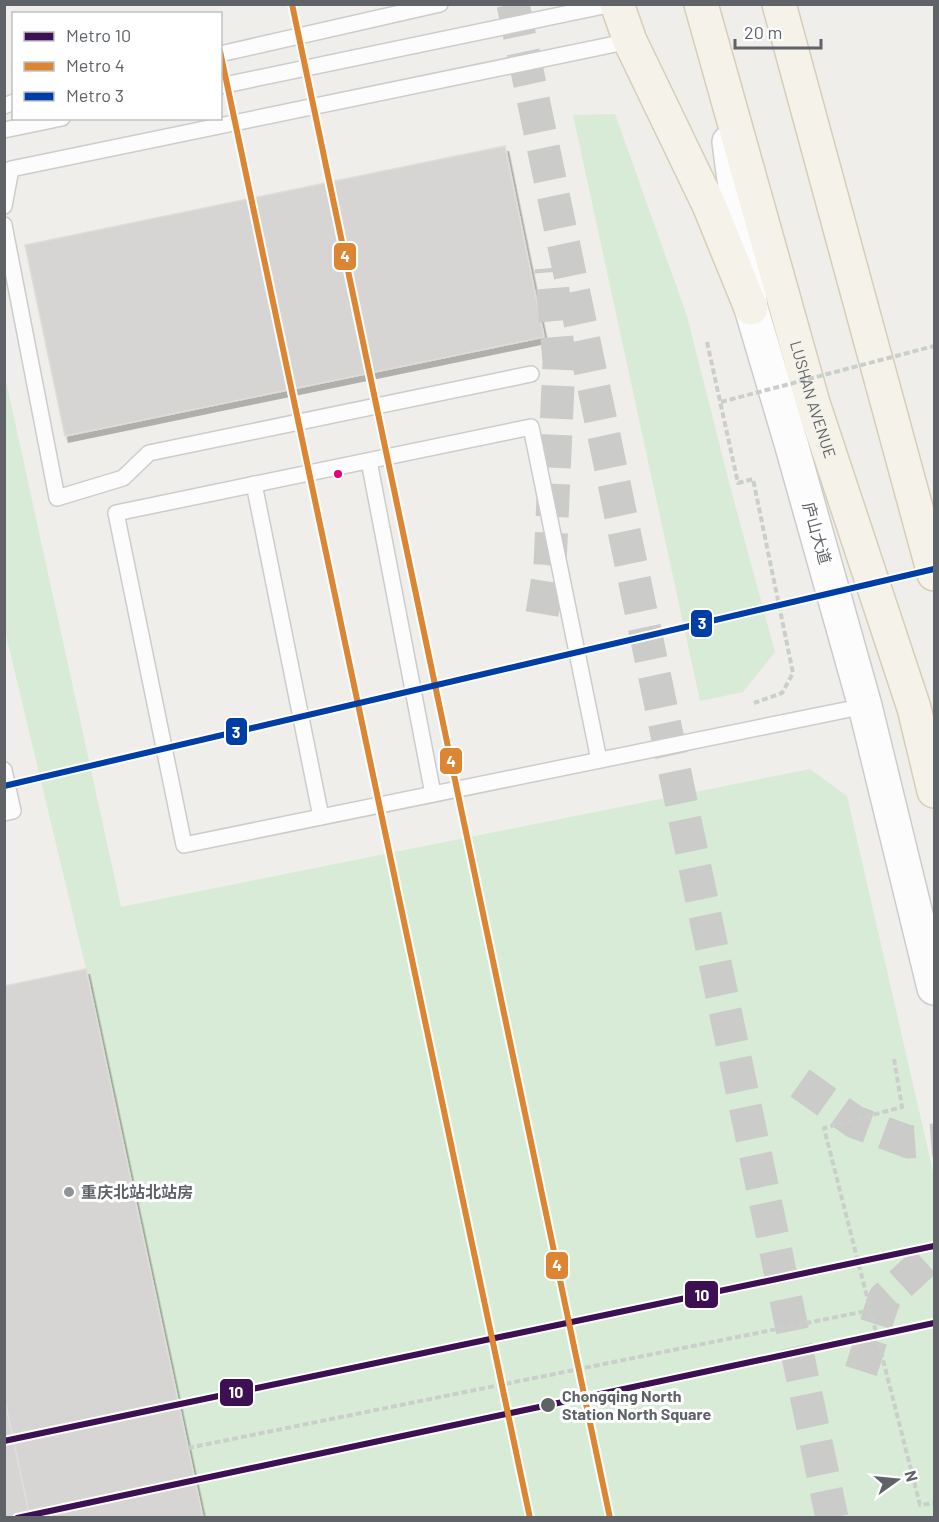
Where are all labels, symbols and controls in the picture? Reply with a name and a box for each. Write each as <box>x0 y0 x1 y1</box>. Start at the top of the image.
legend <box>12 12 222 120</box>
scale bar <box>735 12 820 50</box>
text: 20 m <box>744 21 782 43</box>
text: Metro 10 <box>66 24 131 46</box>
text: Metro 4 <box>66 54 125 76</box>
text: Metro 3 <box>66 84 124 106</box>
line badge: 4 <box>333 242 357 271</box>
text: 4 <box>340 246 350 265</box>
street label: LUSHAN AVENUE <box>787 338 841 460</box>
unlabelled marker <box>332 468 344 480</box>
street label: 庐山大道 <box>800 499 835 566</box>
line badge: 3 <box>690 609 713 638</box>
text: 3 <box>698 613 706 632</box>
line badge: 3 <box>225 717 248 746</box>
text: 3 <box>232 722 240 741</box>
line badge: 4 <box>439 747 463 775</box>
text: 4 <box>446 751 456 770</box>
place label: 重庆北站北站房 <box>81 1182 193 1201</box>
marker: 重庆北站北站房 <box>62 1185 76 1199</box>
line badge: 4 <box>545 1251 569 1280</box>
text: 4 <box>552 1255 562 1274</box>
line badge: 10 <box>684 1280 719 1309</box>
text: 10 <box>695 1285 709 1304</box>
line badge: 10 <box>219 1378 254 1407</box>
text: 10 <box>229 1382 243 1401</box>
place label: Chongqing North Station North Square <box>562 1386 711 1423</box>
marker: Chongqing North Station North Square <box>539 1396 557 1414</box>
north arrow <box>867 1450 927 1510</box>
text: N <box>901 1468 923 1484</box>

